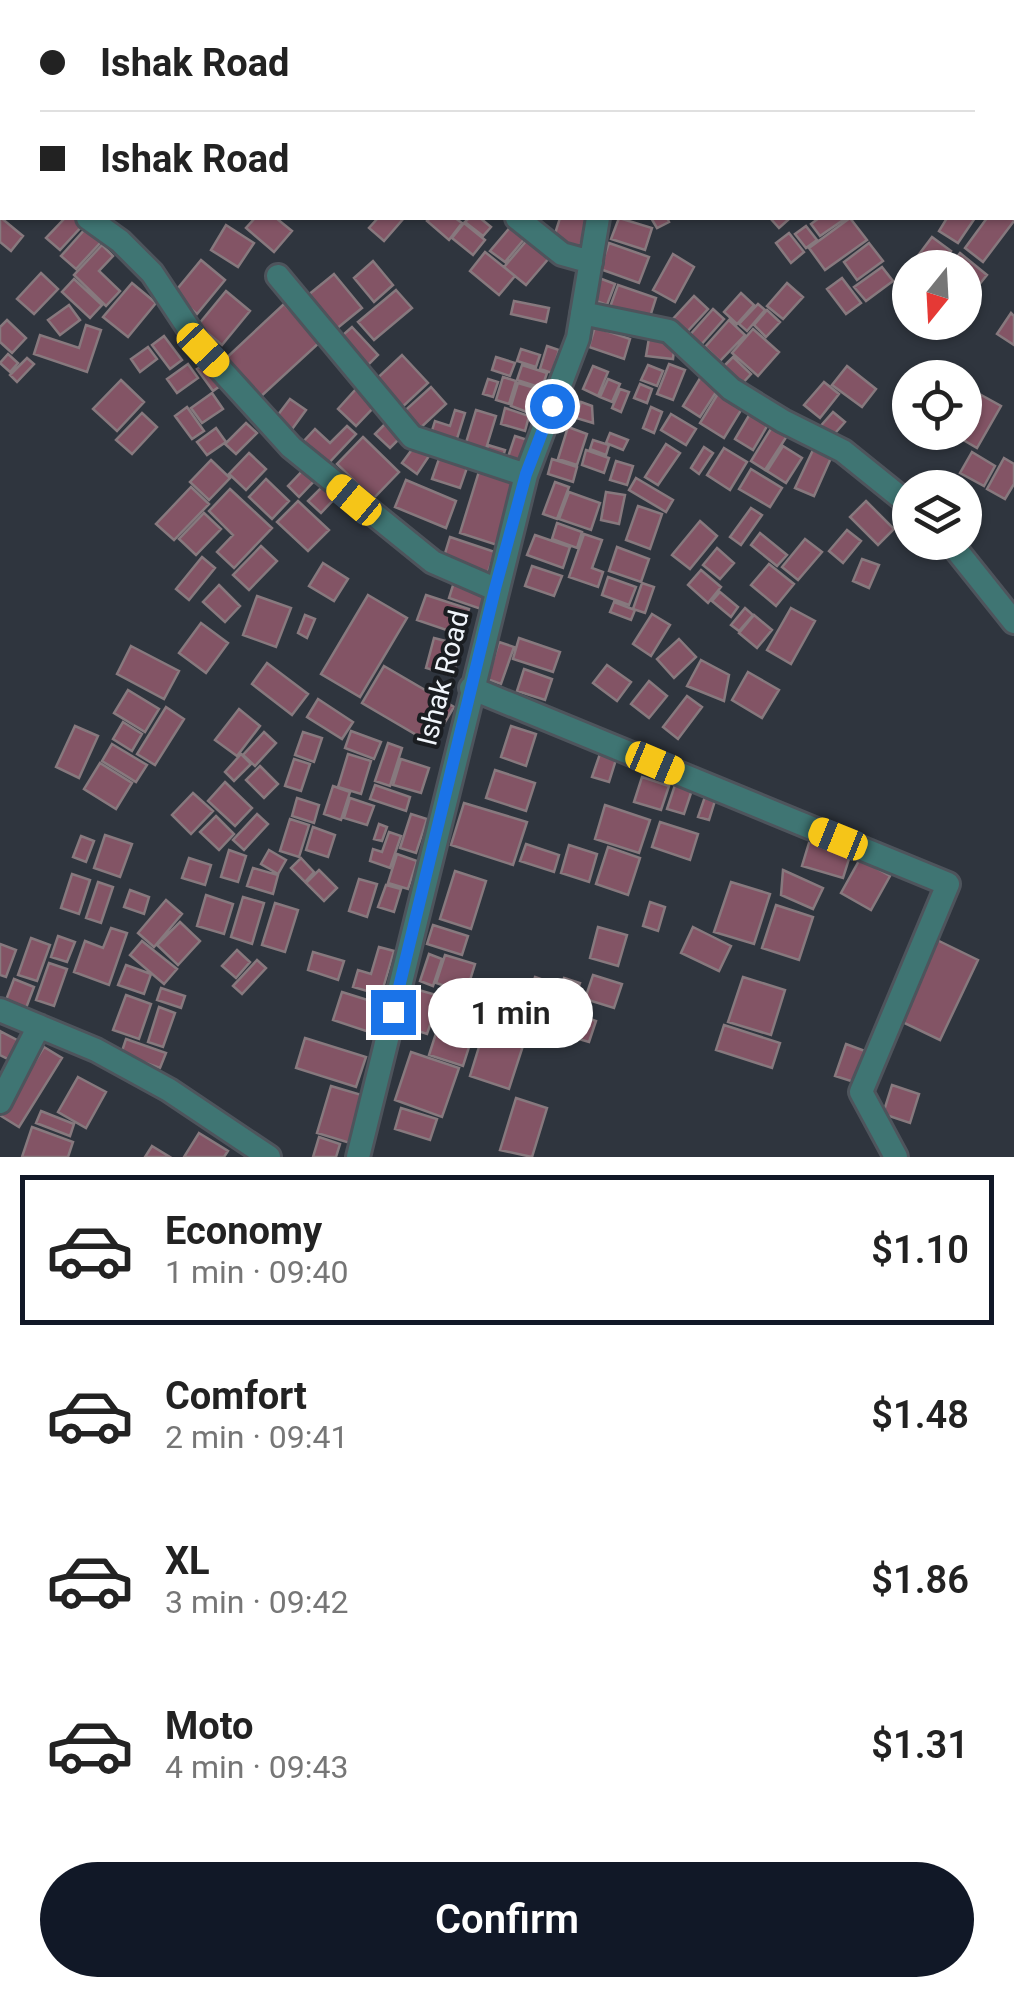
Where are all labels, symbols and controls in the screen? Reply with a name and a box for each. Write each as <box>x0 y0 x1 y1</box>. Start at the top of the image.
text: Ishak Road <box>100 41 290 85</box>
text: Ishak Road <box>100 137 290 181</box>
north arrow <box>892 250 982 340</box>
map controls <box>892 250 982 560</box>
car <box>172 318 234 382</box>
button: locate <box>892 360 982 450</box>
route start <box>530 384 575 429</box>
car <box>321 469 387 531</box>
button: layers <box>892 470 982 560</box>
street label: Ishak Road <box>410 607 476 749</box>
car <box>622 737 688 789</box>
car <box>805 814 871 864</box>
callout: 1 min <box>428 977 593 1047</box>
route end <box>371 990 416 1035</box>
text: 1 min <box>470 994 551 1032</box>
icon: car <box>45 1205 135 1295</box>
text: Economy <box>165 1209 322 1253</box>
text: $1.10 <box>871 1228 969 1272</box>
text: 1 min · 09:40 <box>165 1253 348 1291</box>
icon: car <box>45 1370 135 1460</box>
text: Comfort <box>165 1374 307 1418</box>
text: $1.48 <box>871 1393 969 1437</box>
text: 2 min · 09:41 <box>165 1418 348 1456</box>
icon: car <box>45 1535 135 1625</box>
text: XL <box>165 1539 210 1583</box>
text: $1.86 <box>871 1558 969 1602</box>
text: 3 min · 09:42 <box>165 1583 348 1621</box>
icon: car <box>45 1700 135 1790</box>
text: Moto <box>165 1704 254 1748</box>
text: $1.31 <box>871 1723 969 1767</box>
text: 4 min · 09:43 <box>165 1748 348 1786</box>
button: Confirm <box>40 1862 974 1977</box>

